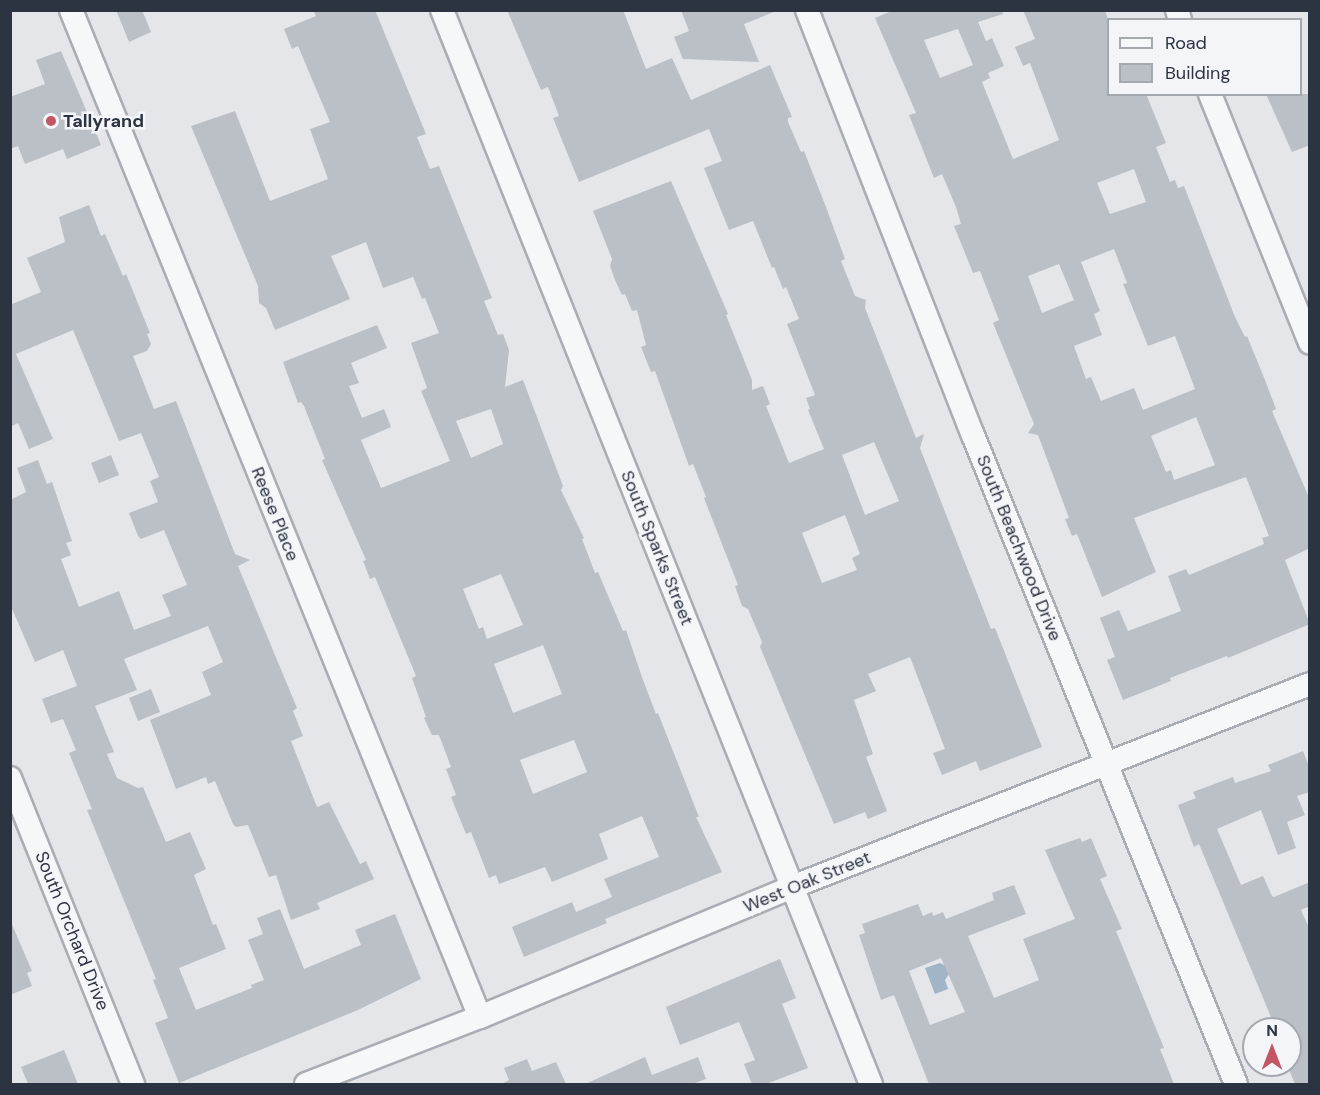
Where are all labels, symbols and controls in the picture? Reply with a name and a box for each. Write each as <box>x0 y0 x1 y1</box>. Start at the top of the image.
legend <box>1107 18 1302 96</box>
text: Road <box>1165 31 1207 55</box>
text: Building <box>1165 61 1230 85</box>
place label: Tallyrand <box>63 110 144 132</box>
marker: Tallyrand <box>44 114 58 128</box>
street label: South Beachwood Drive <box>972 452 1066 644</box>
street label: Reese Place <box>246 464 304 564</box>
street label: South Sparks Street <box>616 467 698 629</box>
street label: West Oak Street <box>740 847 874 917</box>
street label: South Orchard Drive <box>30 848 114 1014</box>
north arrow <box>1242 1017 1302 1077</box>
text: N <box>1266 1020 1278 1041</box>

